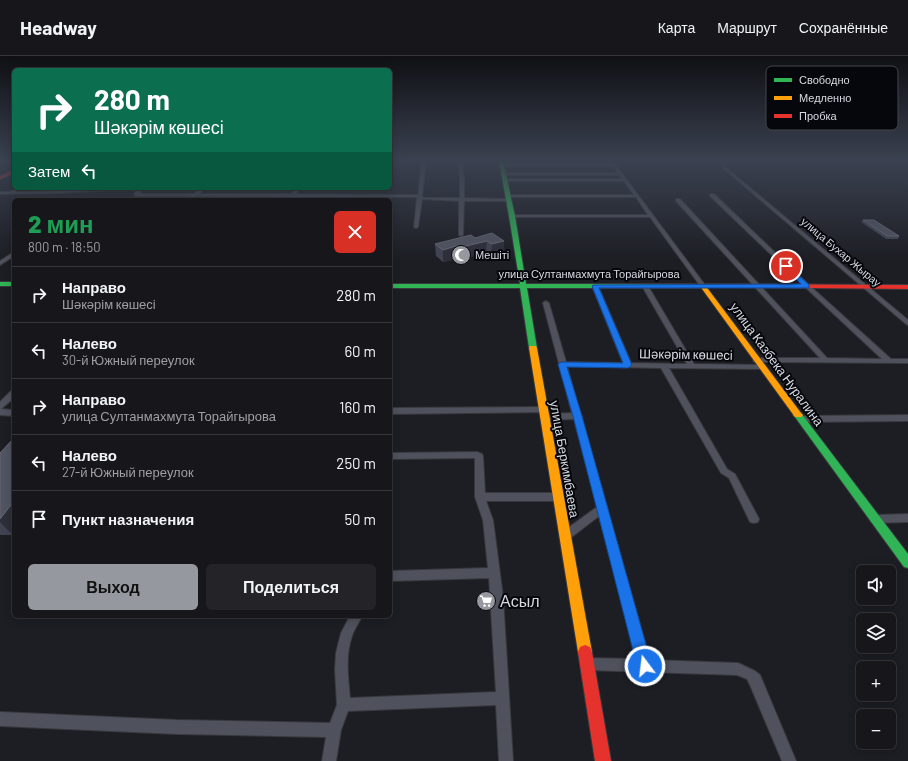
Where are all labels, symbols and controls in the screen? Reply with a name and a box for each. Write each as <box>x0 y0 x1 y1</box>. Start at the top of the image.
text: Headway <box>20 16 97 39</box>
text: Карта <box>658 19 695 36</box>
text: Маршрут <box>717 19 777 36</box>
text: Сохранённые <box>799 19 888 36</box>
legend <box>766 66 898 130</box>
text: Свободно <box>799 73 850 86</box>
text: 280 m <box>94 82 170 116</box>
icon: right <box>28 84 80 136</box>
text: Медленно <box>799 91 851 104</box>
text: Пробка <box>799 109 837 122</box>
text: Шәкәрім көшесі <box>94 116 224 138</box>
icon: left <box>78 160 100 182</box>
text: Затем <box>28 162 70 180</box>
text: 2 мин <box>28 209 93 238</box>
button: close <box>334 211 376 253</box>
street label: улица Бухар Жырау <box>799 214 884 289</box>
text: 800 m · 18:50 <box>28 239 101 255</box>
mosque icon: Мешіті <box>450 244 472 266</box>
place label: Мешіті <box>475 248 509 261</box>
pin <box>769 249 803 283</box>
icon: arrive <box>775 255 797 277</box>
street label: улица Султанмахмута Торайгырова <box>498 267 680 280</box>
text: Направо <box>62 278 126 296</box>
icon: right <box>28 284 50 306</box>
text: 280 m <box>336 286 376 304</box>
text: Шәкәрім көшесі <box>62 296 156 312</box>
street label: улица Казбека Нуралина <box>727 299 828 429</box>
text: Налево <box>62 334 117 352</box>
icon: left <box>28 340 50 362</box>
text: 60 m <box>344 342 376 360</box>
street label: Шәкәрім көшесі <box>639 345 733 363</box>
text: 30-й Южный переулок <box>62 352 195 368</box>
text: Направо <box>62 390 126 408</box>
icon: right <box>28 396 50 418</box>
text: 160 m <box>339 398 376 416</box>
street label: улица Беркимбаева <box>547 399 583 520</box>
text: улица Султанмахмута Торайгырова <box>62 408 276 424</box>
text: Налево <box>62 446 117 464</box>
icon: left <box>28 452 50 474</box>
text: 250 m <box>336 454 376 472</box>
text: 27-й Южный переулок <box>62 464 194 480</box>
icon: arrive <box>28 508 50 530</box>
text: Пункт назначения <box>62 510 194 528</box>
text: 50 m <box>344 510 376 528</box>
button: Выход <box>28 564 198 610</box>
button: Поделиться <box>206 564 376 610</box>
map controls <box>856 565 896 749</box>
button: sound <box>856 565 896 605</box>
supermarket icon: Асыл <box>475 590 497 612</box>
place label: Асыл <box>500 591 540 610</box>
button: layers <box>856 613 896 653</box>
position arrow <box>624 645 666 687</box>
button: + <box>856 661 896 701</box>
button: − <box>856 709 896 749</box>

